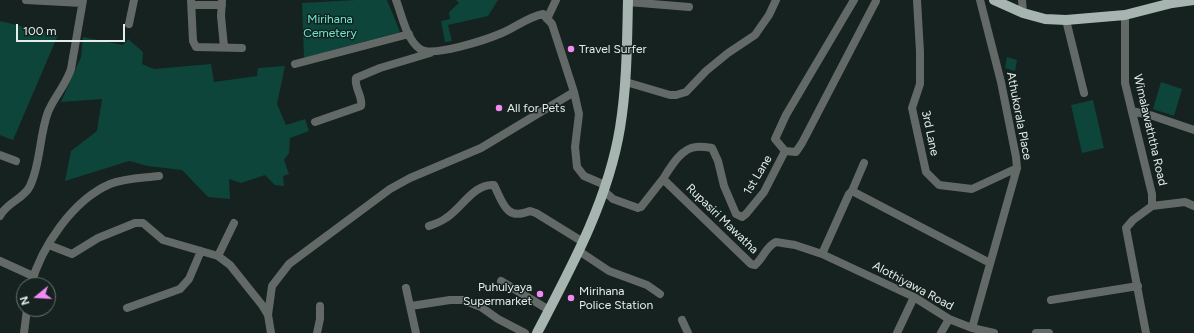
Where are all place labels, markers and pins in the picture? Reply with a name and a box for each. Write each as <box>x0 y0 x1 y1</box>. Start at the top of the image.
place label: Travel Surfer <box>579 42 647 56</box>
marker: Travel Surfer <box>566 44 576 54</box>
place label: All for Pets <box>507 101 565 115</box>
marker: All for Pets <box>494 103 504 113</box>
place label: Puhulyaya Supermarket <box>463 280 532 308</box>
place label: Mirihana Police Station <box>579 284 653 312</box>
marker: Puhulyaya Supermarket <box>535 289 545 299</box>
marker: Mirihana Police Station <box>566 293 576 303</box>

